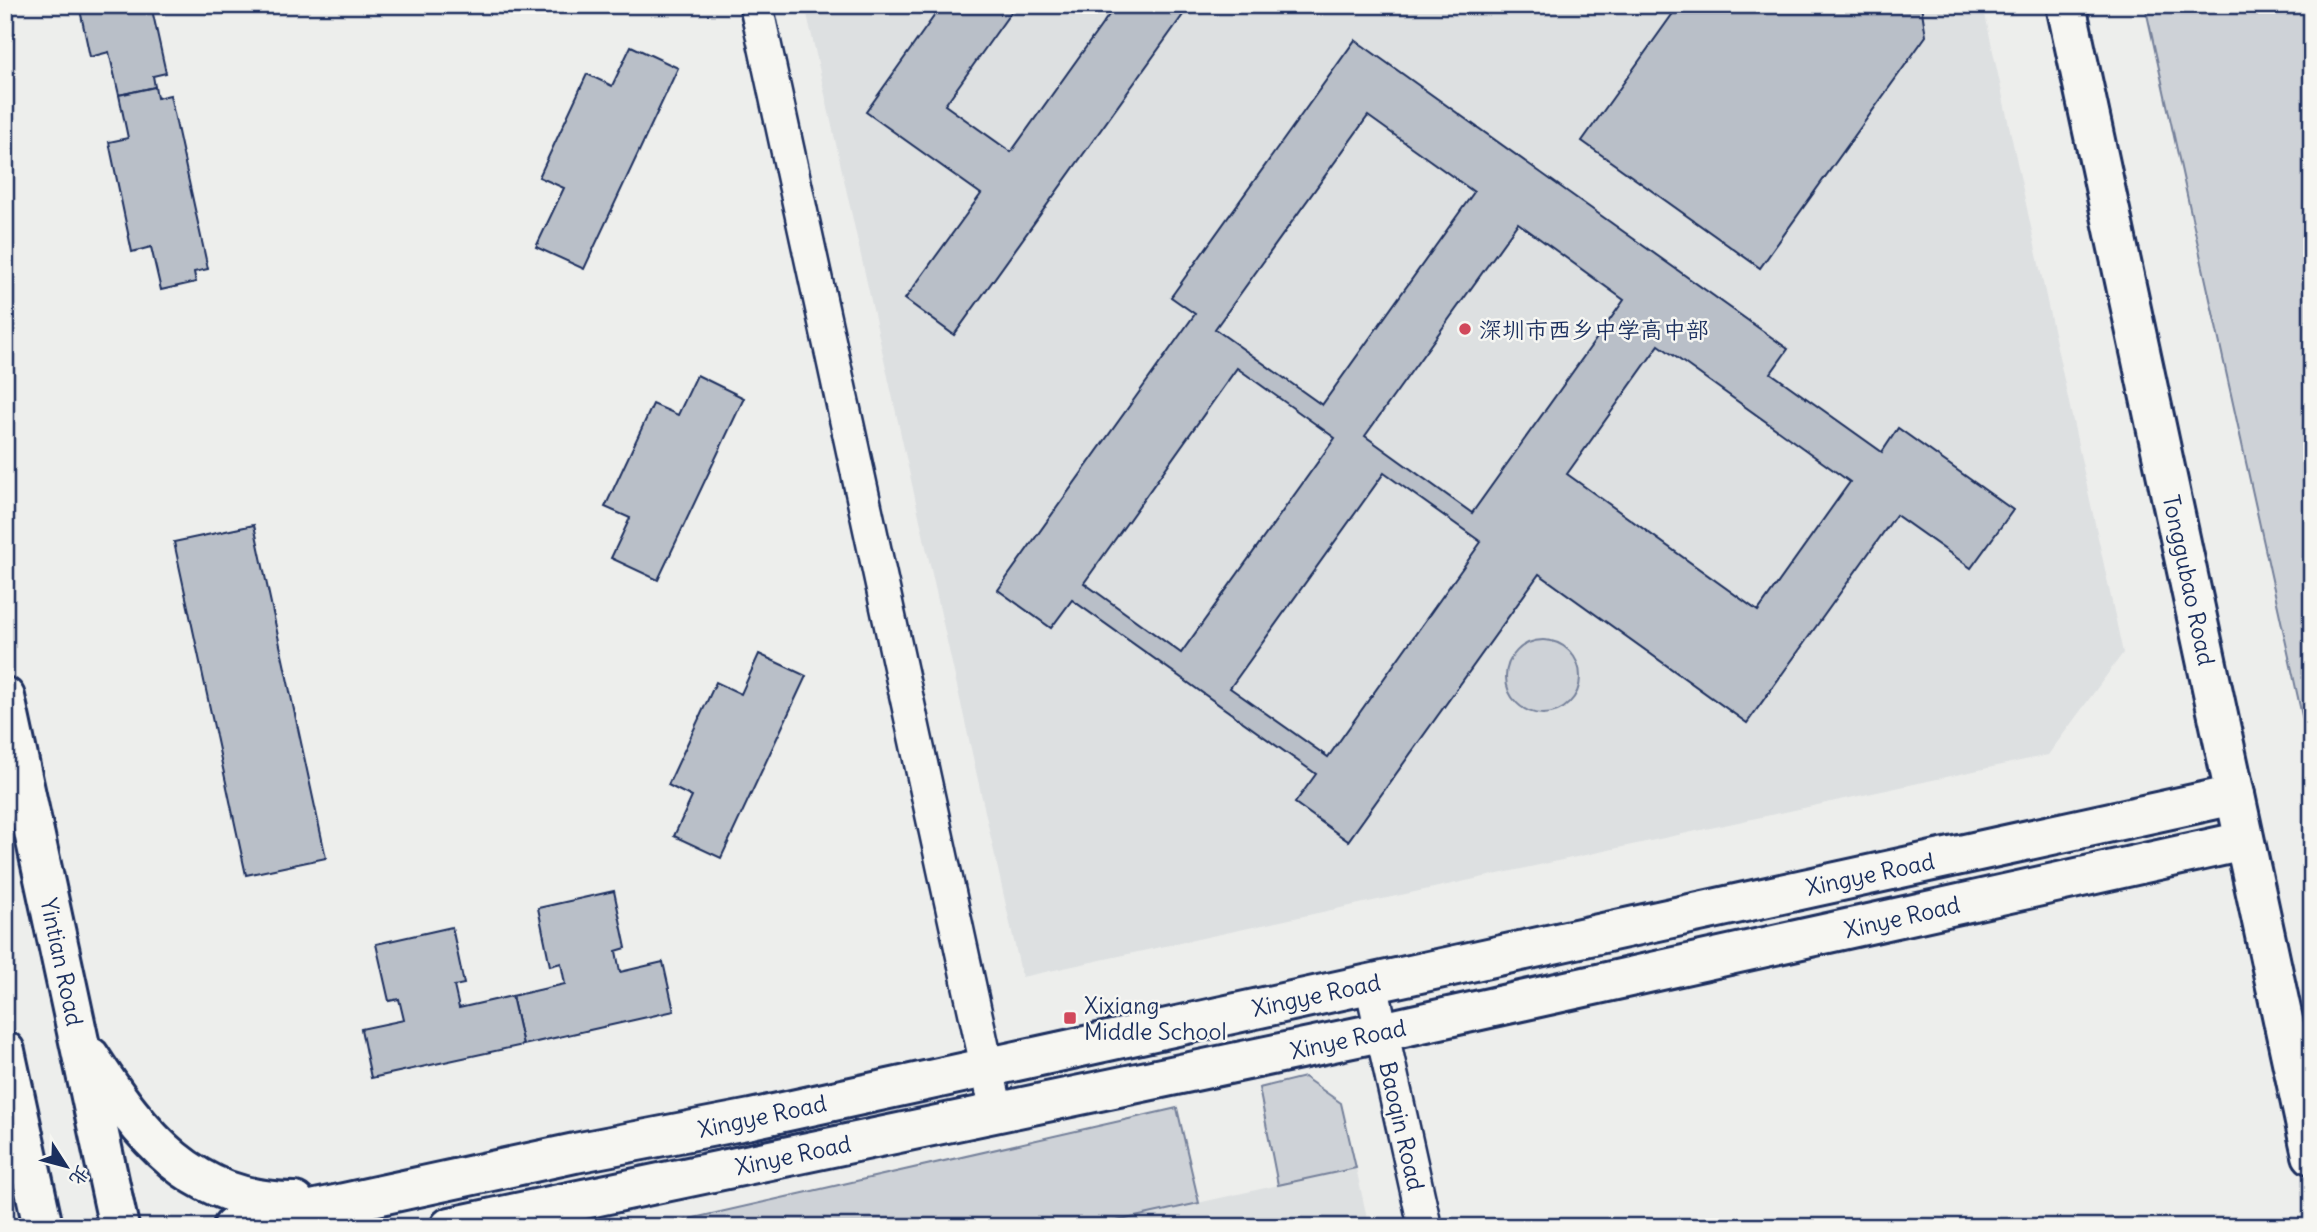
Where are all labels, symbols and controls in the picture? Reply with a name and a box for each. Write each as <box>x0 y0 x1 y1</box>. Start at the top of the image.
place label: 深圳市西乡中学高中部 <box>1479 315 1709 344</box>
marker: 深圳市西乡中学高中部 <box>1457 321 1473 337</box>
street label: Tonggubao Road <box>2157 492 2221 668</box>
street label: Xingye Road <box>1803 846 1937 902</box>
street label: Xinye Road <box>1841 890 1963 944</box>
street label: Yintian Road <box>34 896 90 1028</box>
street label: Xingye Road <box>1249 967 1383 1023</box>
place label: Xixiang Middle School <box>1084 991 1227 1046</box>
marker: Xixiang Middle School <box>1062 1010 1078 1026</box>
street label: Xinye Road <box>1287 1013 1409 1065</box>
street label: Baoqin Road <box>1373 1059 1431 1193</box>
street label: Xingye Road <box>695 1088 829 1144</box>
street label: Xinye Road <box>732 1129 854 1181</box>
north arrow <box>32 1130 102 1200</box>
text: 北 <box>64 1161 95 1191</box>

